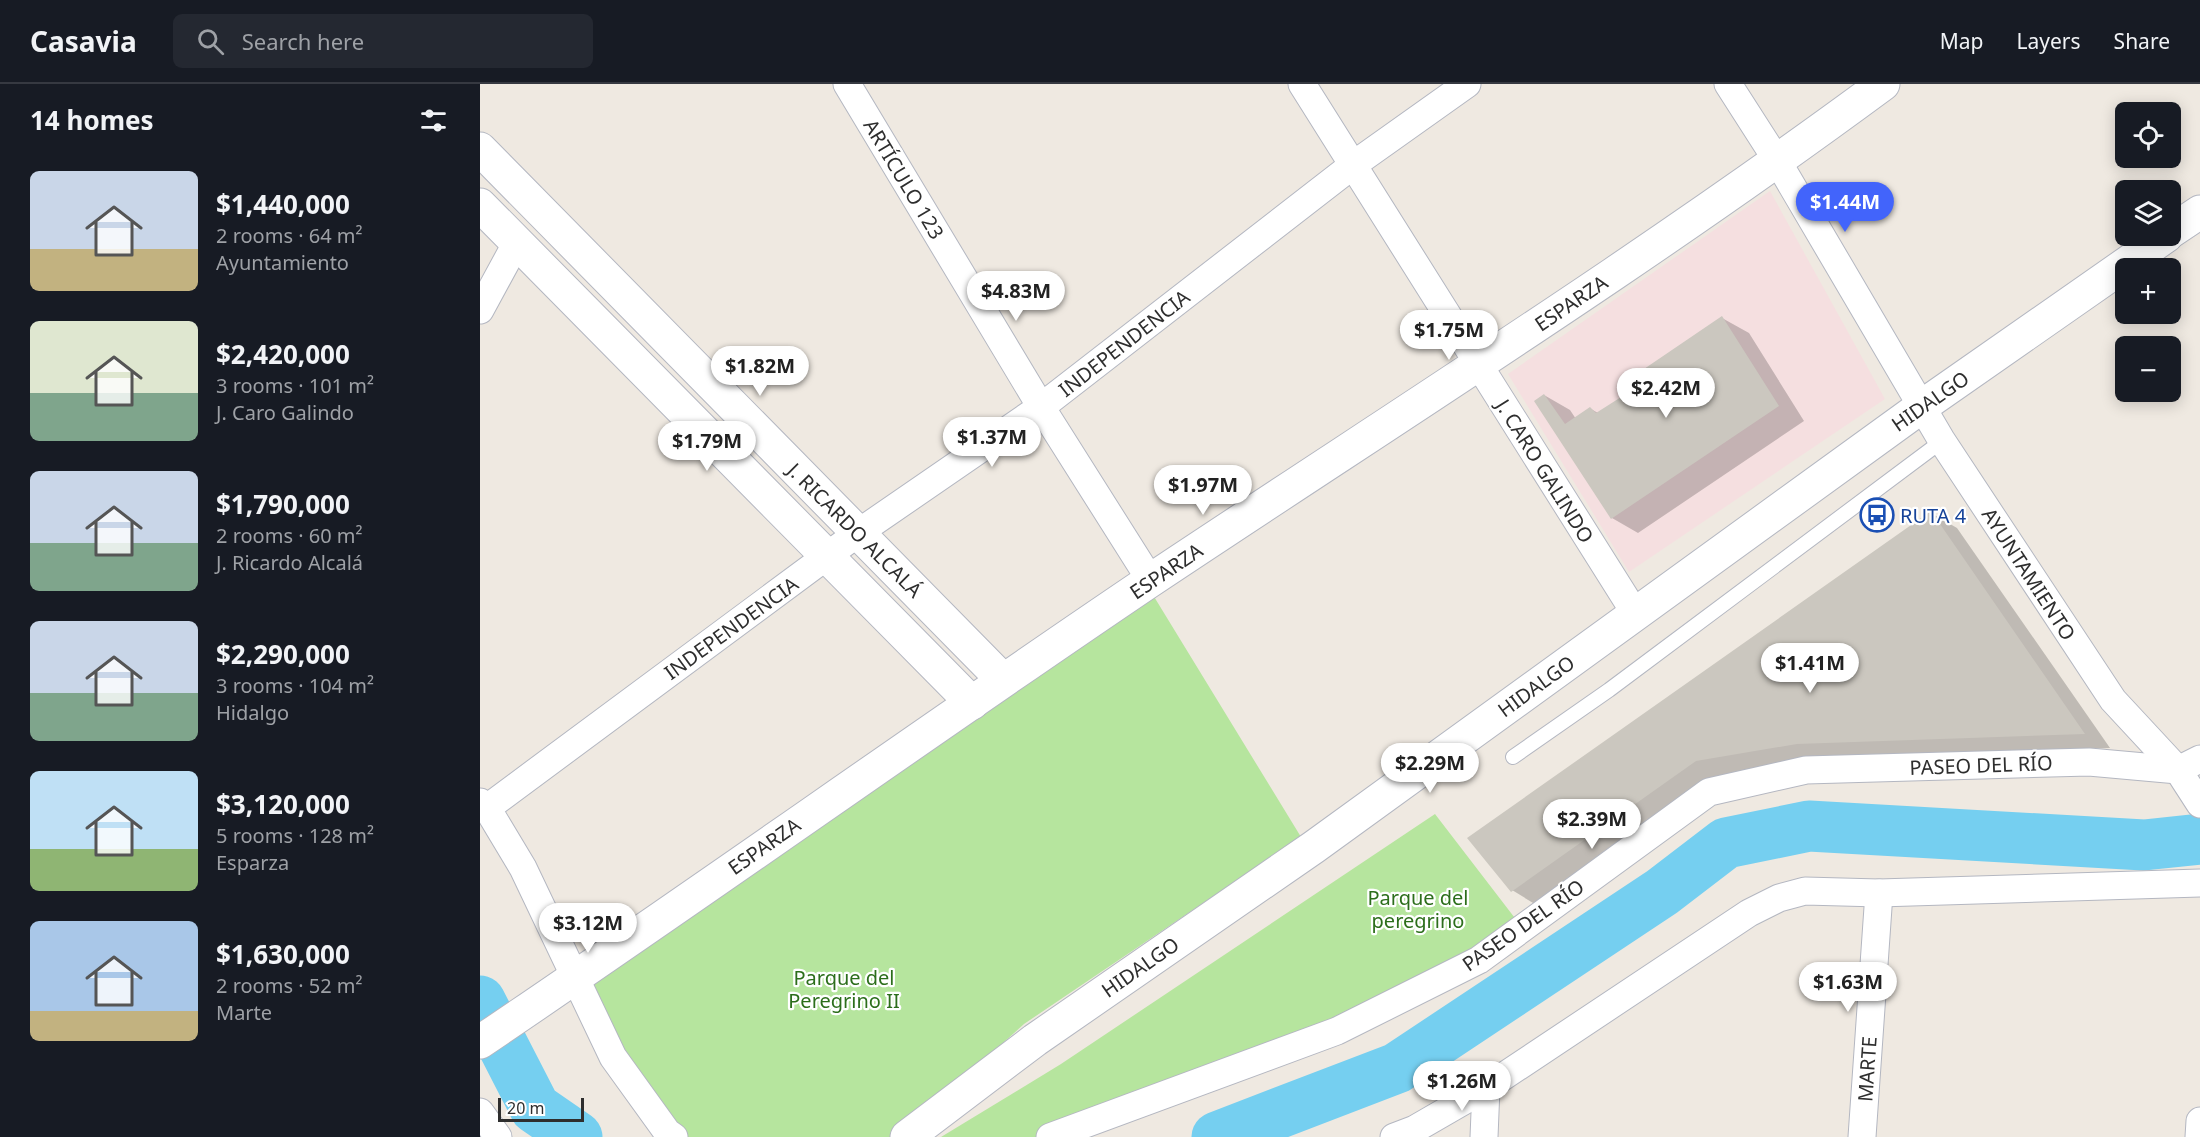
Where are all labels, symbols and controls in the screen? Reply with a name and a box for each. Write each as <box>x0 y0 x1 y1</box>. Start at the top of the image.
search box <box>173 14 593 68</box>
text: Casavia <box>30 22 137 60</box>
icon: search <box>194 25 227 58</box>
text: Search here <box>242 26 364 56</box>
text: Map <box>1940 27 1984 55</box>
text: Layers <box>2017 27 2081 55</box>
text: Share <box>2114 27 2170 55</box>
text: 14 homes <box>30 102 154 138</box>
map controls <box>2115 102 2181 402</box>
button: locate <box>2115 102 2181 168</box>
icon: filters <box>417 104 450 137</box>
street label: ARTÍCULO 123 <box>858 114 950 244</box>
button: layers <box>2115 180 2181 246</box>
pin: $1.44M <box>1796 182 1894 233</box>
text: $1,440,000 <box>216 186 350 222</box>
text: $1.44M <box>1810 188 1880 215</box>
icon: home <box>78 195 150 267</box>
text: 2 rooms · 64 m² <box>216 222 363 249</box>
text: Ayuntamiento <box>216 249 349 276</box>
button: + <box>2115 258 2181 324</box>
street label: ESPARZA <box>1529 269 1613 337</box>
pin: $4.83M <box>967 271 1065 322</box>
text: $4.83M <box>981 277 1051 304</box>
street label: INDEPENDENCIA <box>1053 283 1195 403</box>
pin: $1.75M <box>1400 310 1498 361</box>
text: $1.75M <box>1414 316 1484 343</box>
text: $2,420,000 <box>216 336 350 372</box>
button: − <box>2115 336 2181 402</box>
icon: home <box>78 345 150 417</box>
pin: $1.82M <box>711 346 809 397</box>
text: $1.82M <box>725 352 795 379</box>
street label: HIDALGO <box>1886 364 1974 438</box>
pin: $2.42M <box>1617 368 1715 419</box>
text: 3 rooms · 101 m² <box>216 372 374 399</box>
text: $2.42M <box>1631 374 1701 401</box>
street label: J. CARO GALINDO <box>1489 392 1600 548</box>
text: J. Caro Galindo <box>216 399 354 426</box>
pin: $1.37M <box>943 417 1041 468</box>
pin: $1.79M <box>658 421 756 472</box>
text: $1.37M <box>957 423 1027 450</box>
text: $1.79M <box>672 427 742 454</box>
street label: J. RICARDO ALCALÁ <box>780 455 928 603</box>
pin: $1.97M <box>1154 465 1252 516</box>
text: $1.97M <box>1168 471 1238 498</box>
text: $1,790,000 <box>216 486 350 522</box>
icon: home <box>78 495 150 567</box>
bus stop icon: RUTA 4 <box>1859 497 1895 533</box>
place label: RUTA 4 <box>1900 502 1967 529</box>
street label: AYUNTAMIENTO <box>1976 503 2082 645</box>
text: 2 rooms · 60 m² <box>216 522 363 549</box>
street label: ESPARZA <box>1124 537 1208 605</box>
text: J. Ricardo Alcalá <box>216 549 363 576</box>
street label: INDEPENDENCIA <box>659 570 804 686</box>
text: $2,290,000 <box>216 636 350 672</box>
pin: $1.41M <box>1761 643 1859 694</box>
icon: home <box>78 645 150 717</box>
street label: HIDALGO <box>1492 649 1580 723</box>
text: $1.41M <box>1775 649 1845 676</box>
text: 3 rooms · 104 m² <box>216 672 374 699</box>
text: Hidalgo <box>216 699 289 726</box>
pin: $2.29M <box>1381 743 1479 794</box>
text: $2.29M <box>1395 749 1465 776</box>
street label: PASEO DEL RÍO <box>1909 749 2053 781</box>
text: $3,120,000 <box>216 786 350 822</box>
icon: home <box>78 795 150 867</box>
pin: $2.39M <box>1543 799 1641 850</box>
text: $2.39M <box>1557 805 1627 832</box>
street label: ESPARZA <box>722 811 806 881</box>
text: 5 rooms · 128 m² <box>216 822 374 849</box>
text: Esparza <box>216 849 289 876</box>
street label: PASEO DEL RÍO <box>1457 873 1589 977</box>
park label: Parque del peregrino <box>1367 884 1469 934</box>
pin: $3.12M <box>539 903 637 954</box>
text: $3.12M <box>553 909 623 936</box>
street label: HIDALGO <box>1096 930 1184 1004</box>
text: $1,630,000 <box>216 936 350 972</box>
icon: home <box>78 945 150 1017</box>
pin: $1.63M <box>1799 962 1897 1013</box>
park label: Parque del Peregrino II <box>788 964 900 1014</box>
text: $1.63M <box>1813 968 1883 995</box>
text: 2 rooms · 52 m² <box>216 972 363 999</box>
text: Marte <box>216 999 272 1026</box>
street label: MARTE <box>1851 1035 1883 1103</box>
pin: $1.26M <box>1413 1061 1511 1112</box>
text: $1.26M <box>1427 1067 1497 1094</box>
scale bar <box>498 1095 584 1122</box>
text: 20 m <box>507 1097 544 1119</box>

